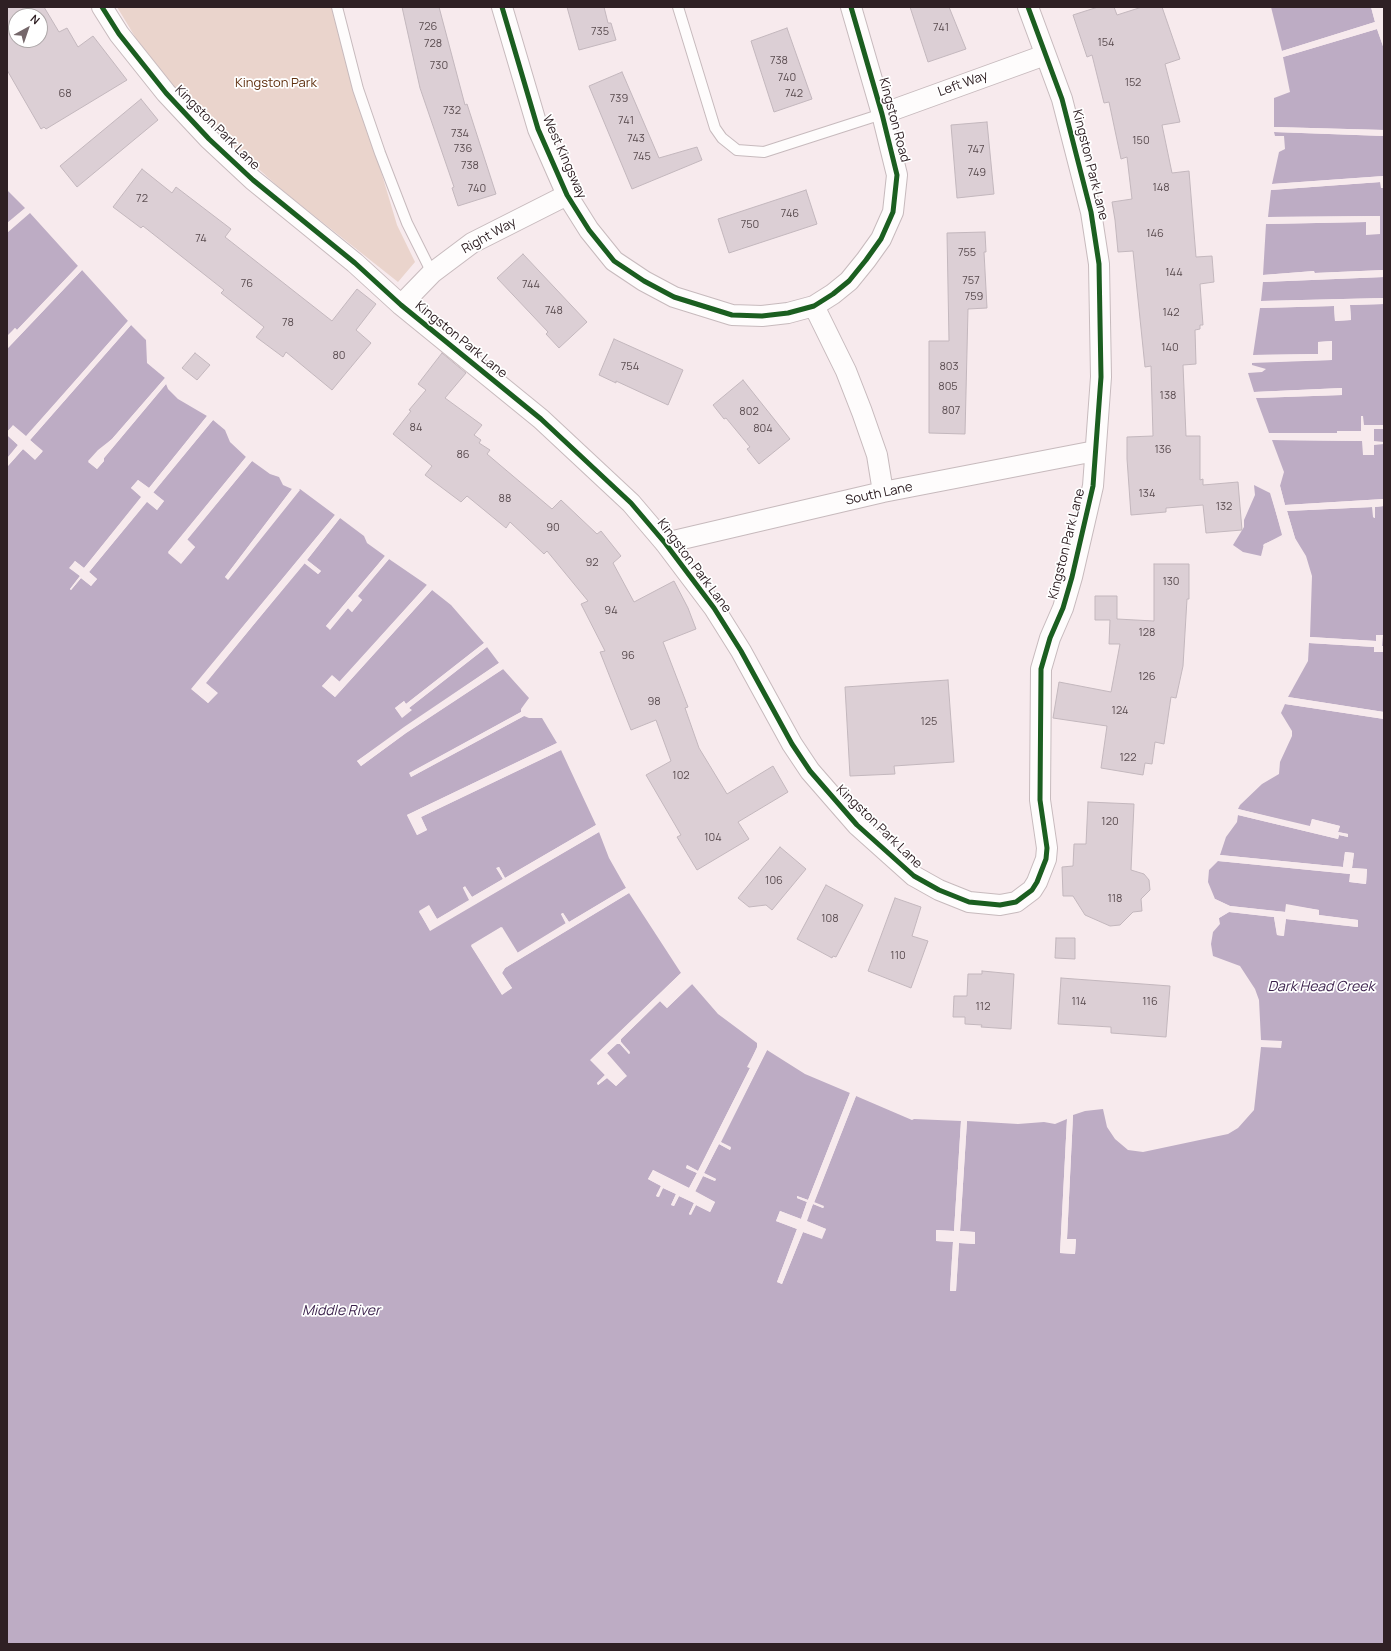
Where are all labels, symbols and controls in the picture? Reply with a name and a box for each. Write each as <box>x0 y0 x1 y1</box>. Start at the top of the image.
north arrow <box>8 8 48 48</box>
text: N <box>28 11 43 27</box>
house number: 726 <box>419 20 437 34</box>
house number: 741 <box>933 21 949 35</box>
house number: 735 <box>591 25 609 39</box>
house number: 154 <box>1097 36 1115 50</box>
house number: 728 <box>424 37 442 51</box>
house number: 738 <box>770 54 788 68</box>
house number: 730 <box>430 59 448 73</box>
street label: Left Way <box>936 68 990 100</box>
house number: 740 <box>778 71 796 85</box>
park label: Kingston Park <box>235 75 317 91</box>
street label: Kingston Road <box>875 76 913 164</box>
house number: 152 <box>1125 76 1141 90</box>
street label: Kingston Park Lane <box>171 82 263 174</box>
house number: 68 <box>58 87 72 101</box>
house number: 742 <box>785 87 803 101</box>
house number: 739 <box>610 92 628 106</box>
house number: 732 <box>443 104 461 118</box>
street label: Kingston Park Lane <box>1069 108 1111 222</box>
street label: West Kingsway <box>539 113 589 201</box>
house number: 741 <box>618 114 634 128</box>
house number: 734 <box>451 127 469 141</box>
house number: 743 <box>627 132 645 146</box>
house number: 150 <box>1132 134 1150 148</box>
house number: 736 <box>454 142 472 156</box>
house number: 747 <box>967 143 985 157</box>
house number: 745 <box>633 150 651 164</box>
house number: 738 <box>461 159 479 173</box>
house number: 749 <box>968 166 986 180</box>
house number: 148 <box>1152 181 1170 195</box>
house number: 740 <box>468 182 486 196</box>
house number: 72 <box>136 192 148 206</box>
house number: 746 <box>781 207 799 221</box>
street label: Right Way <box>459 215 519 257</box>
house number: 750 <box>741 218 759 232</box>
house number: 146 <box>1146 227 1164 241</box>
house number: 74 <box>195 232 207 246</box>
house number: 755 <box>958 246 976 260</box>
house number: 144 <box>1165 266 1183 280</box>
house number: 757 <box>962 274 980 288</box>
house number: 76 <box>241 277 253 291</box>
house number: 744 <box>522 278 540 292</box>
house number: 759 <box>965 290 983 304</box>
street label: Kingston Park Lane <box>412 298 510 382</box>
house number: 748 <box>545 304 563 318</box>
house number: 142 <box>1162 306 1180 320</box>
house number: 78 <box>282 316 294 330</box>
house number: 140 <box>1161 341 1179 355</box>
house number: 80 <box>332 349 346 363</box>
house number: 754 <box>621 360 639 374</box>
house number: 803 <box>939 360 959 374</box>
house number: 805 <box>938 380 958 394</box>
house number: 138 <box>1160 389 1176 403</box>
house number: 807 <box>942 404 960 418</box>
house number: 802 <box>739 405 759 419</box>
house number: 84 <box>410 421 422 435</box>
house number: 804 <box>753 422 773 436</box>
house number: 136 <box>1154 443 1172 457</box>
house number: 86 <box>456 448 470 462</box>
street label: South Lane <box>844 479 914 509</box>
street label: Kingston Park Lane <box>1046 487 1088 601</box>
house number: 134 <box>1139 487 1155 501</box>
house number: 88 <box>499 492 511 506</box>
house number: 132 <box>1216 500 1232 514</box>
street label: Kingston Park Lane <box>654 516 734 616</box>
house number: 90 <box>546 521 560 535</box>
house number: 92 <box>585 556 599 570</box>
house number: 130 <box>1162 575 1180 589</box>
house number: 94 <box>604 604 618 618</box>
house number: 128 <box>1139 626 1155 640</box>
house number: 96 <box>621 649 635 663</box>
house number: 126 <box>1138 670 1156 684</box>
house number: 98 <box>647 695 661 709</box>
house number: 124 <box>1112 704 1128 718</box>
house number: 125 <box>921 715 937 729</box>
house number: 122 <box>1120 751 1136 765</box>
house number: 102 <box>672 769 690 783</box>
street label: Kingston Park Lane <box>833 782 925 872</box>
house number: 120 <box>1101 815 1119 829</box>
house number: 104 <box>704 831 722 845</box>
house number: 106 <box>765 874 783 888</box>
house number: 118 <box>1108 892 1122 906</box>
house number: 108 <box>821 912 839 926</box>
house number: 110 <box>890 949 906 963</box>
water label: Dark Head Creek <box>1268 979 1374 995</box>
house number: 114 <box>1071 995 1087 1009</box>
house number: 116 <box>1142 995 1158 1009</box>
house number: 112 <box>976 1000 990 1014</box>
water label: Middle River <box>302 1303 380 1319</box>

